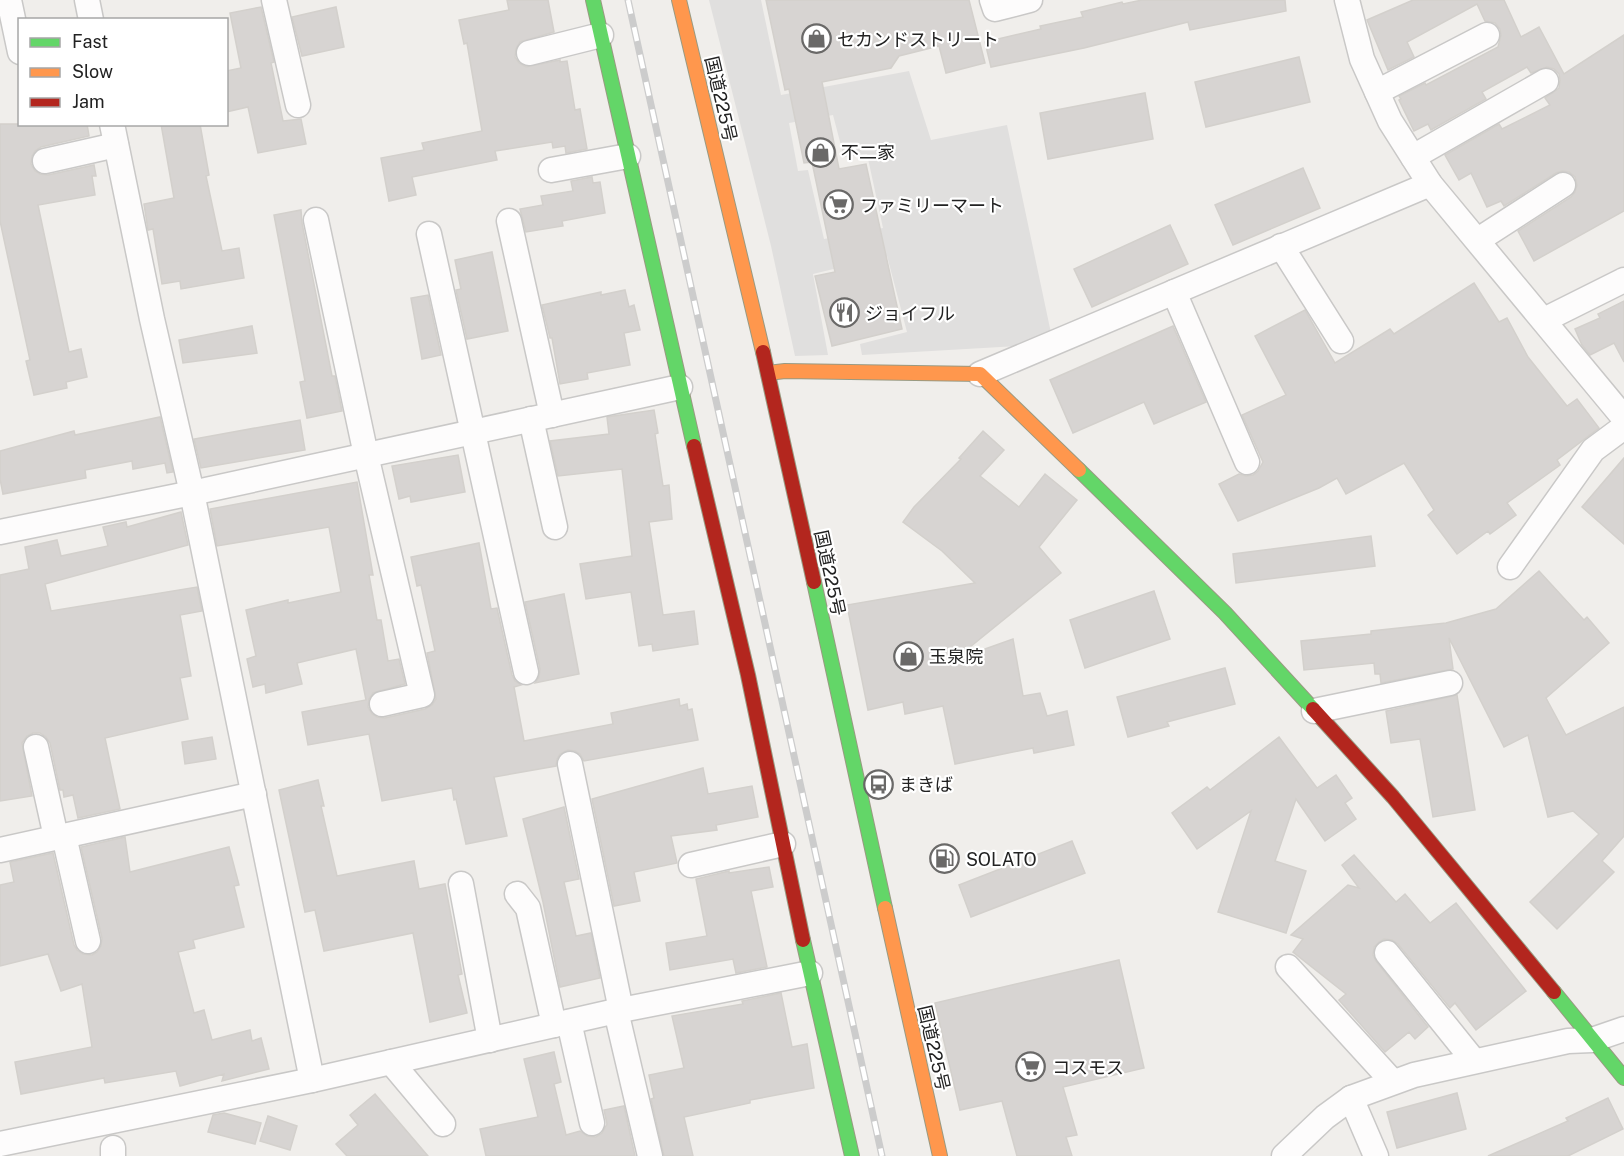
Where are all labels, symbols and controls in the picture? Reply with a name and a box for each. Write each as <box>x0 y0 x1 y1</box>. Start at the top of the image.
legend <box>18 18 228 126</box>
shop icon: セカンドストリート <box>800 23 832 55</box>
place label: セカンドストリート <box>837 29 999 50</box>
text: Fast <box>72 31 108 52</box>
street label: 国道225号 <box>701 54 741 144</box>
text: Slow <box>72 61 113 82</box>
text: Jam <box>72 91 105 112</box>
shop icon: 不二家 <box>804 136 836 168</box>
place label: 不二家 <box>841 142 895 163</box>
supermarket icon: ファミリーマート <box>823 189 855 221</box>
place label: ファミリーマート <box>860 195 1004 216</box>
restaurant icon: ジョイフル <box>828 297 860 329</box>
place label: ジョイフル <box>865 303 955 324</box>
street label: 国道225号 <box>811 528 849 618</box>
shop icon: 玉泉院 <box>892 640 924 672</box>
place label: 玉泉院 <box>929 646 983 667</box>
bus stop icon: まきば <box>862 768 894 800</box>
place label: まきば <box>899 774 953 795</box>
fuel station icon: SOLATO <box>929 843 961 875</box>
place label: SOLATO <box>966 849 1037 870</box>
street label: 国道225号 <box>914 1003 954 1093</box>
supermarket icon: コスモス <box>1015 1051 1047 1083</box>
place label: コスモス <box>1052 1057 1124 1078</box>

